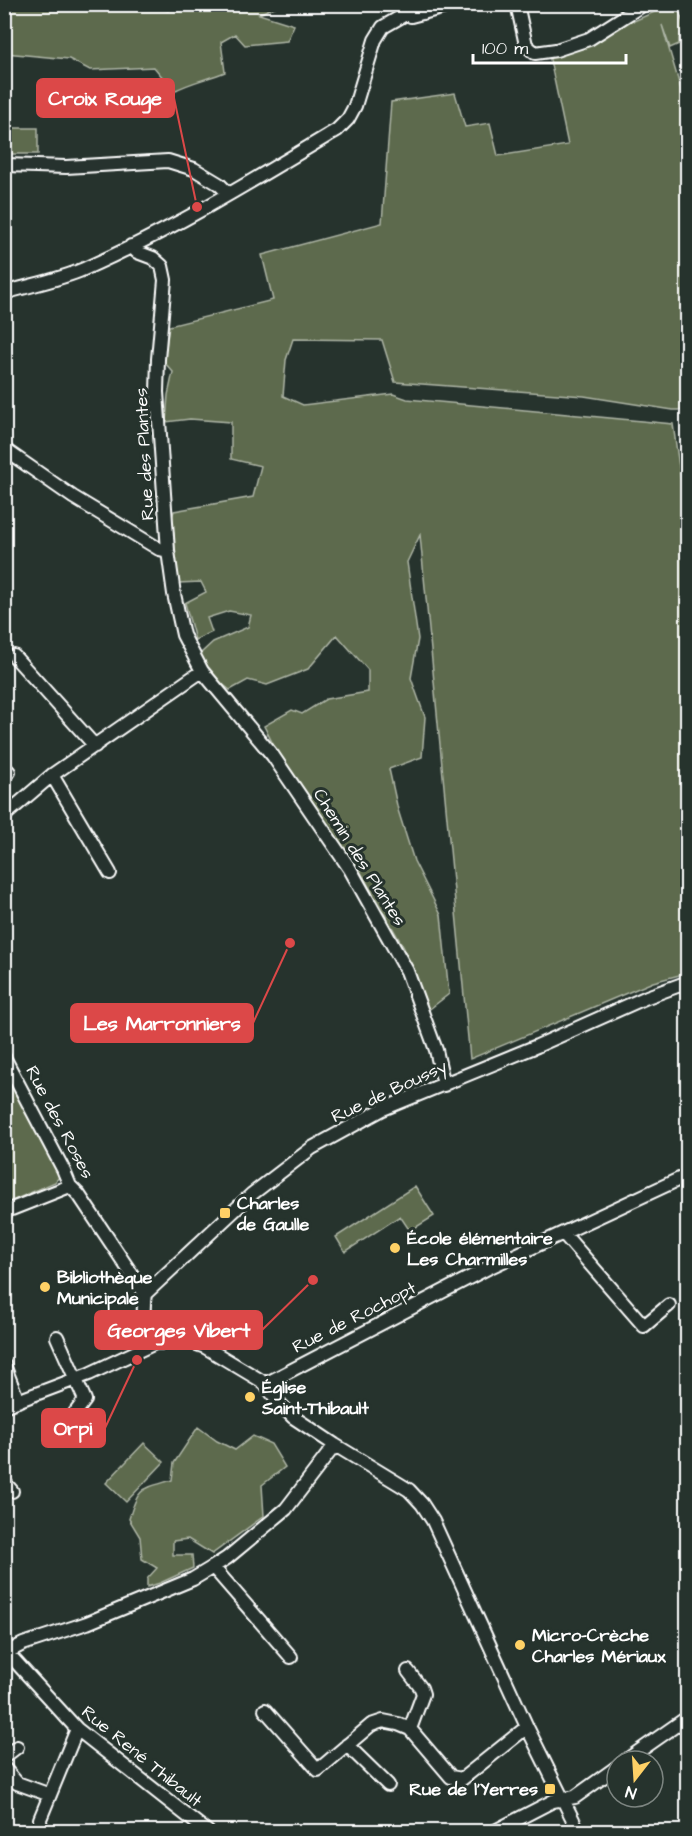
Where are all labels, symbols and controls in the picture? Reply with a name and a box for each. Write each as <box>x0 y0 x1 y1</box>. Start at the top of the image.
scale bar <box>473 27 626 65</box>
text: 100 m <box>482 36 528 61</box>
callout: Croix Rouge <box>37 79 174 117</box>
text: Croix Rouge <box>48 85 162 114</box>
street label: Rue des Plantes <box>129 387 160 521</box>
street label: Chemin des Plantes <box>307 784 412 931</box>
callout: Les Marronniers <box>71 1004 253 1042</box>
text: Les Marronniers <box>83 1010 241 1038</box>
street label: Rue de Boussy <box>327 1054 452 1130</box>
street label: Rue des Roses <box>19 1061 100 1183</box>
place label: Charles de Gaulle <box>236 1191 310 1237</box>
marker: Charles de Gaulle <box>218 1206 232 1220</box>
place label: École élémentaire Les Charmilles <box>407 1226 553 1272</box>
marker: École élémentaire Les Charmilles <box>388 1241 402 1255</box>
place label: Bibliothèque Municipale <box>57 1265 153 1311</box>
street label: Rue de Rochopt <box>288 1275 421 1359</box>
marker: Bibliothèque Municipale <box>38 1280 52 1294</box>
callout: Georges Vibert <box>95 1311 262 1349</box>
text: Georges Vibert <box>108 1317 251 1346</box>
place label: Église Saint-Thibault <box>261 1375 369 1421</box>
marker: Église Saint-Thibault <box>243 1390 257 1404</box>
callout: Orpi <box>42 1409 105 1447</box>
text: Orpi <box>54 1415 93 1443</box>
place label: Micro-Crèche Charles Mériaux <box>532 1623 666 1669</box>
marker: Micro-Crèche Charles Mériaux <box>513 1638 527 1652</box>
street label: Rue René Thibault <box>76 1700 208 1813</box>
north arrow <box>605 1749 665 1809</box>
place label: Rue de l'Yerres <box>409 1777 538 1802</box>
text: N <box>623 1780 639 1804</box>
marker: Rue de l'Yerres <box>543 1782 557 1796</box>

